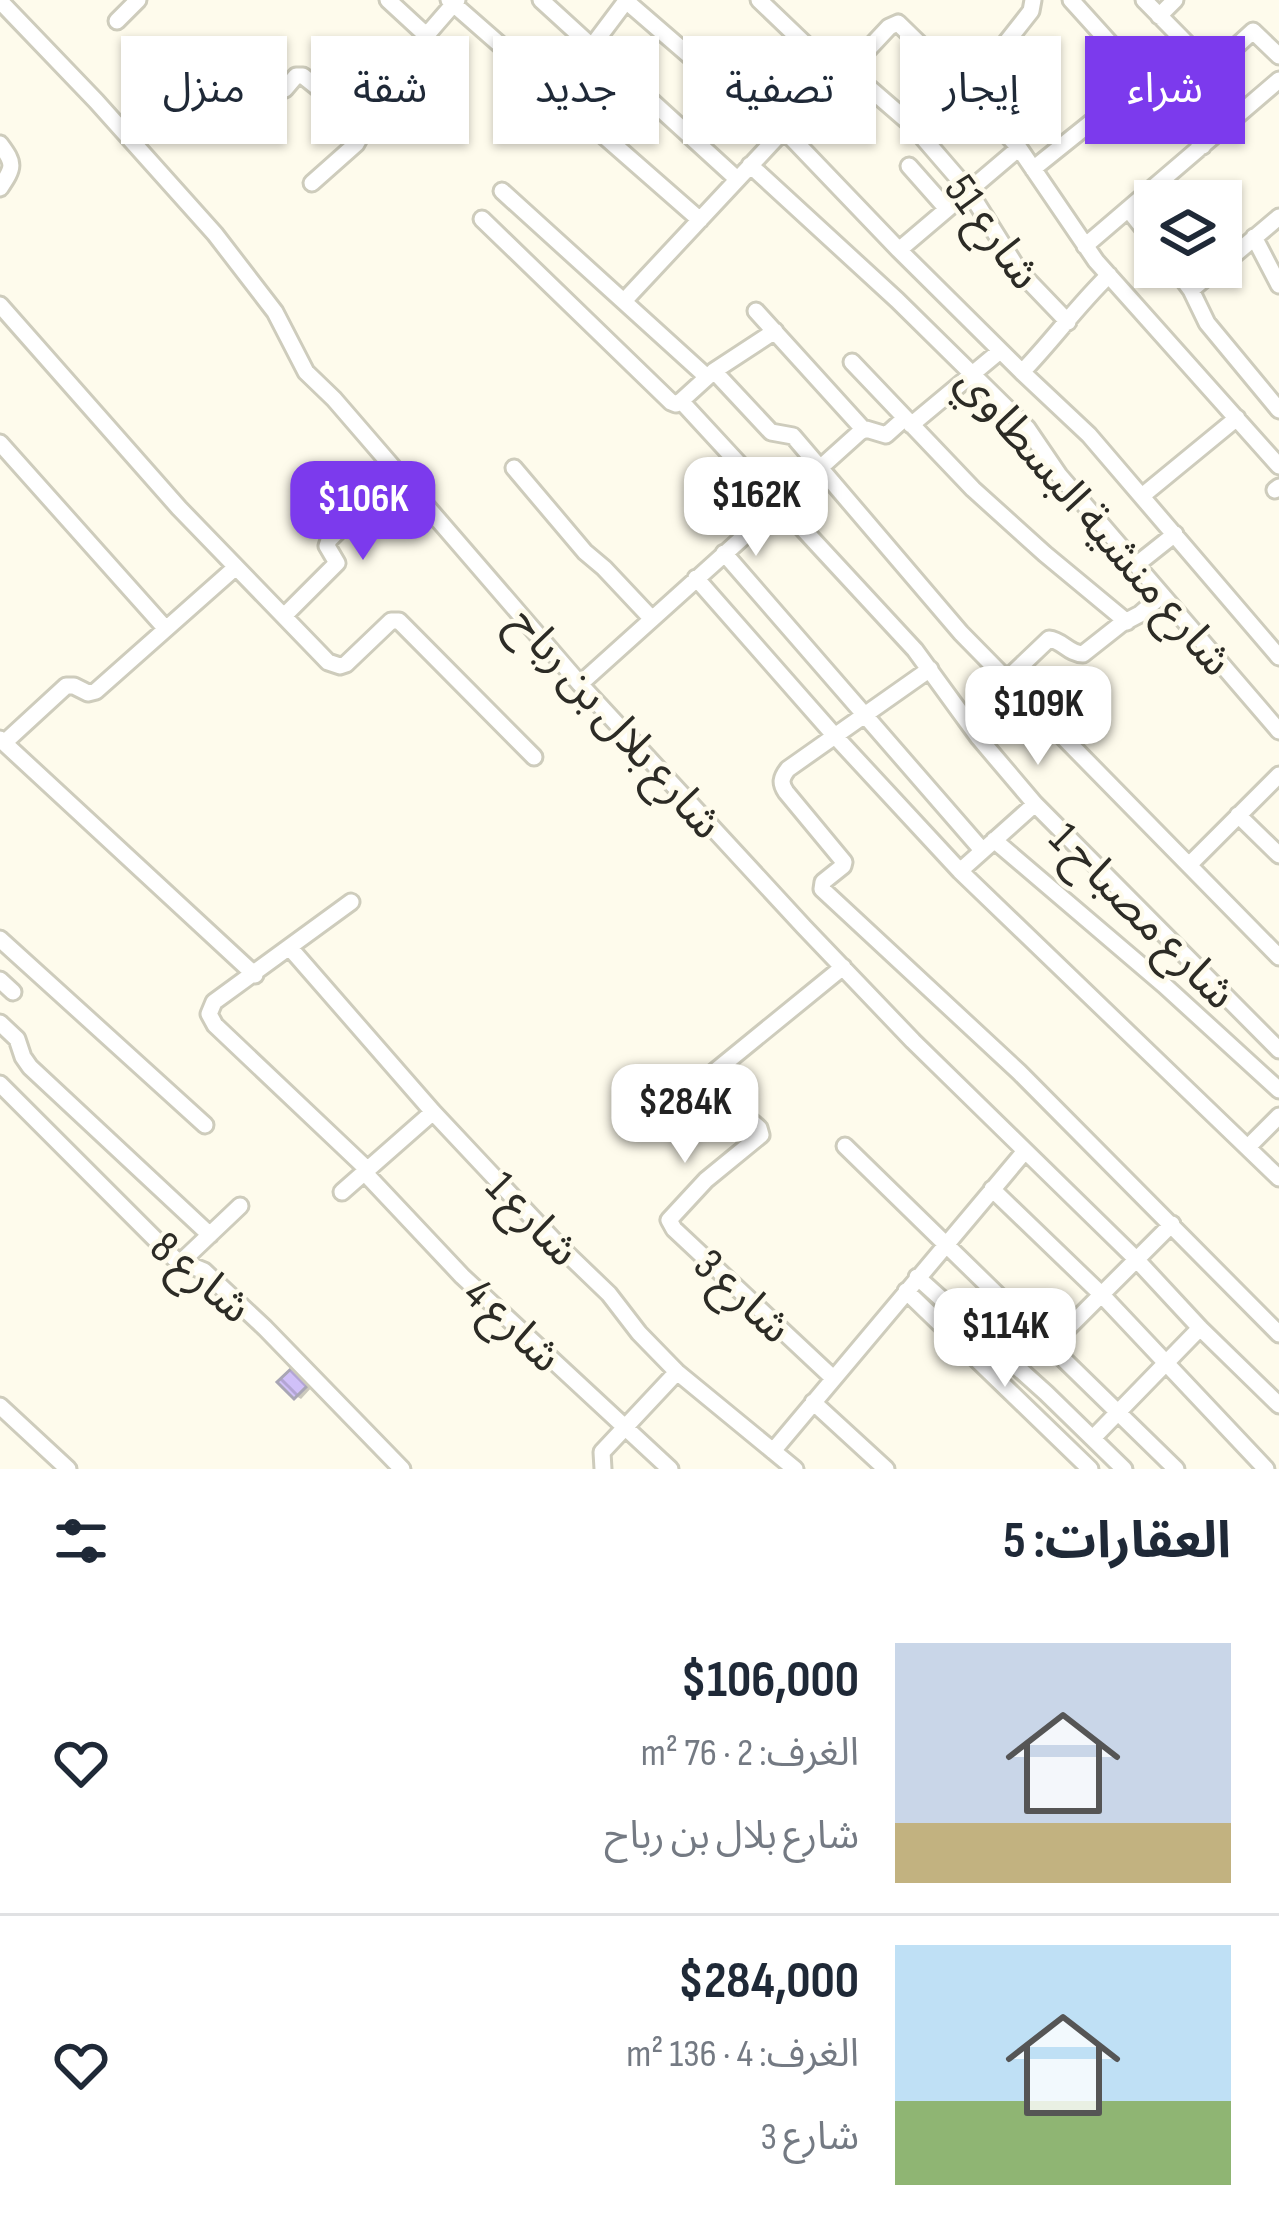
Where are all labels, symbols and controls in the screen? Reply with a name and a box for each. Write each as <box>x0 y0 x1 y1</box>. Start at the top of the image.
chip: منزل <box>121 36 287 144</box>
chip: شقة <box>311 36 469 144</box>
chip: جديد <box>493 36 659 144</box>
chip: تصفية <box>683 36 876 144</box>
chip: إيجار <box>900 36 1061 144</box>
chip: شراء <box>1085 36 1245 144</box>
street label: شارع 51 <box>929 164 1052 303</box>
map controls <box>1134 180 1242 288</box>
button: layers <box>1134 180 1242 288</box>
street label: شارع منشية البسطاوي <box>941 355 1244 691</box>
pin: $162K <box>672 457 840 559</box>
pin: $106K <box>279 461 447 563</box>
text: $162K <box>711 472 801 519</box>
text: $106K <box>317 476 409 523</box>
street label: شارع بلال بن رباح <box>494 596 734 854</box>
pin: $109K <box>954 666 1122 768</box>
text: $109K <box>992 681 1084 728</box>
street label: شارع مصباح 1 <box>1035 812 1247 1024</box>
pin: $284K <box>601 1064 769 1166</box>
text: $284K <box>638 1079 732 1126</box>
street label: شارع 1 <box>471 1161 590 1281</box>
street label: شارع 8 <box>136 1220 262 1339</box>
street label: شارع 3 <box>679 1238 803 1359</box>
street label: شارع 4 <box>449 1267 573 1388</box>
pin: $114K <box>921 1288 1089 1390</box>
text: $114K <box>961 1303 1049 1350</box>
icon: filters <box>48 1508 114 1574</box>
text: العقارات: 5 <box>1003 1511 1231 1572</box>
text: $106,000 <box>681 1650 859 1711</box>
icon: home <box>991 1691 1135 1835</box>
icon: heart <box>48 1730 114 1796</box>
text: الغرف: 2 · 76 m² <box>641 1730 859 1777</box>
text: شارع بلال بن رباح <box>605 1813 859 1860</box>
text: $284,000 <box>678 1951 859 2012</box>
icon: home <box>991 1993 1135 2137</box>
text: الغرف: 4 · 136 m² <box>626 2031 859 2078</box>
icon: heart <box>48 2032 114 2098</box>
text: شارع 3 <box>760 2114 859 2161</box>

